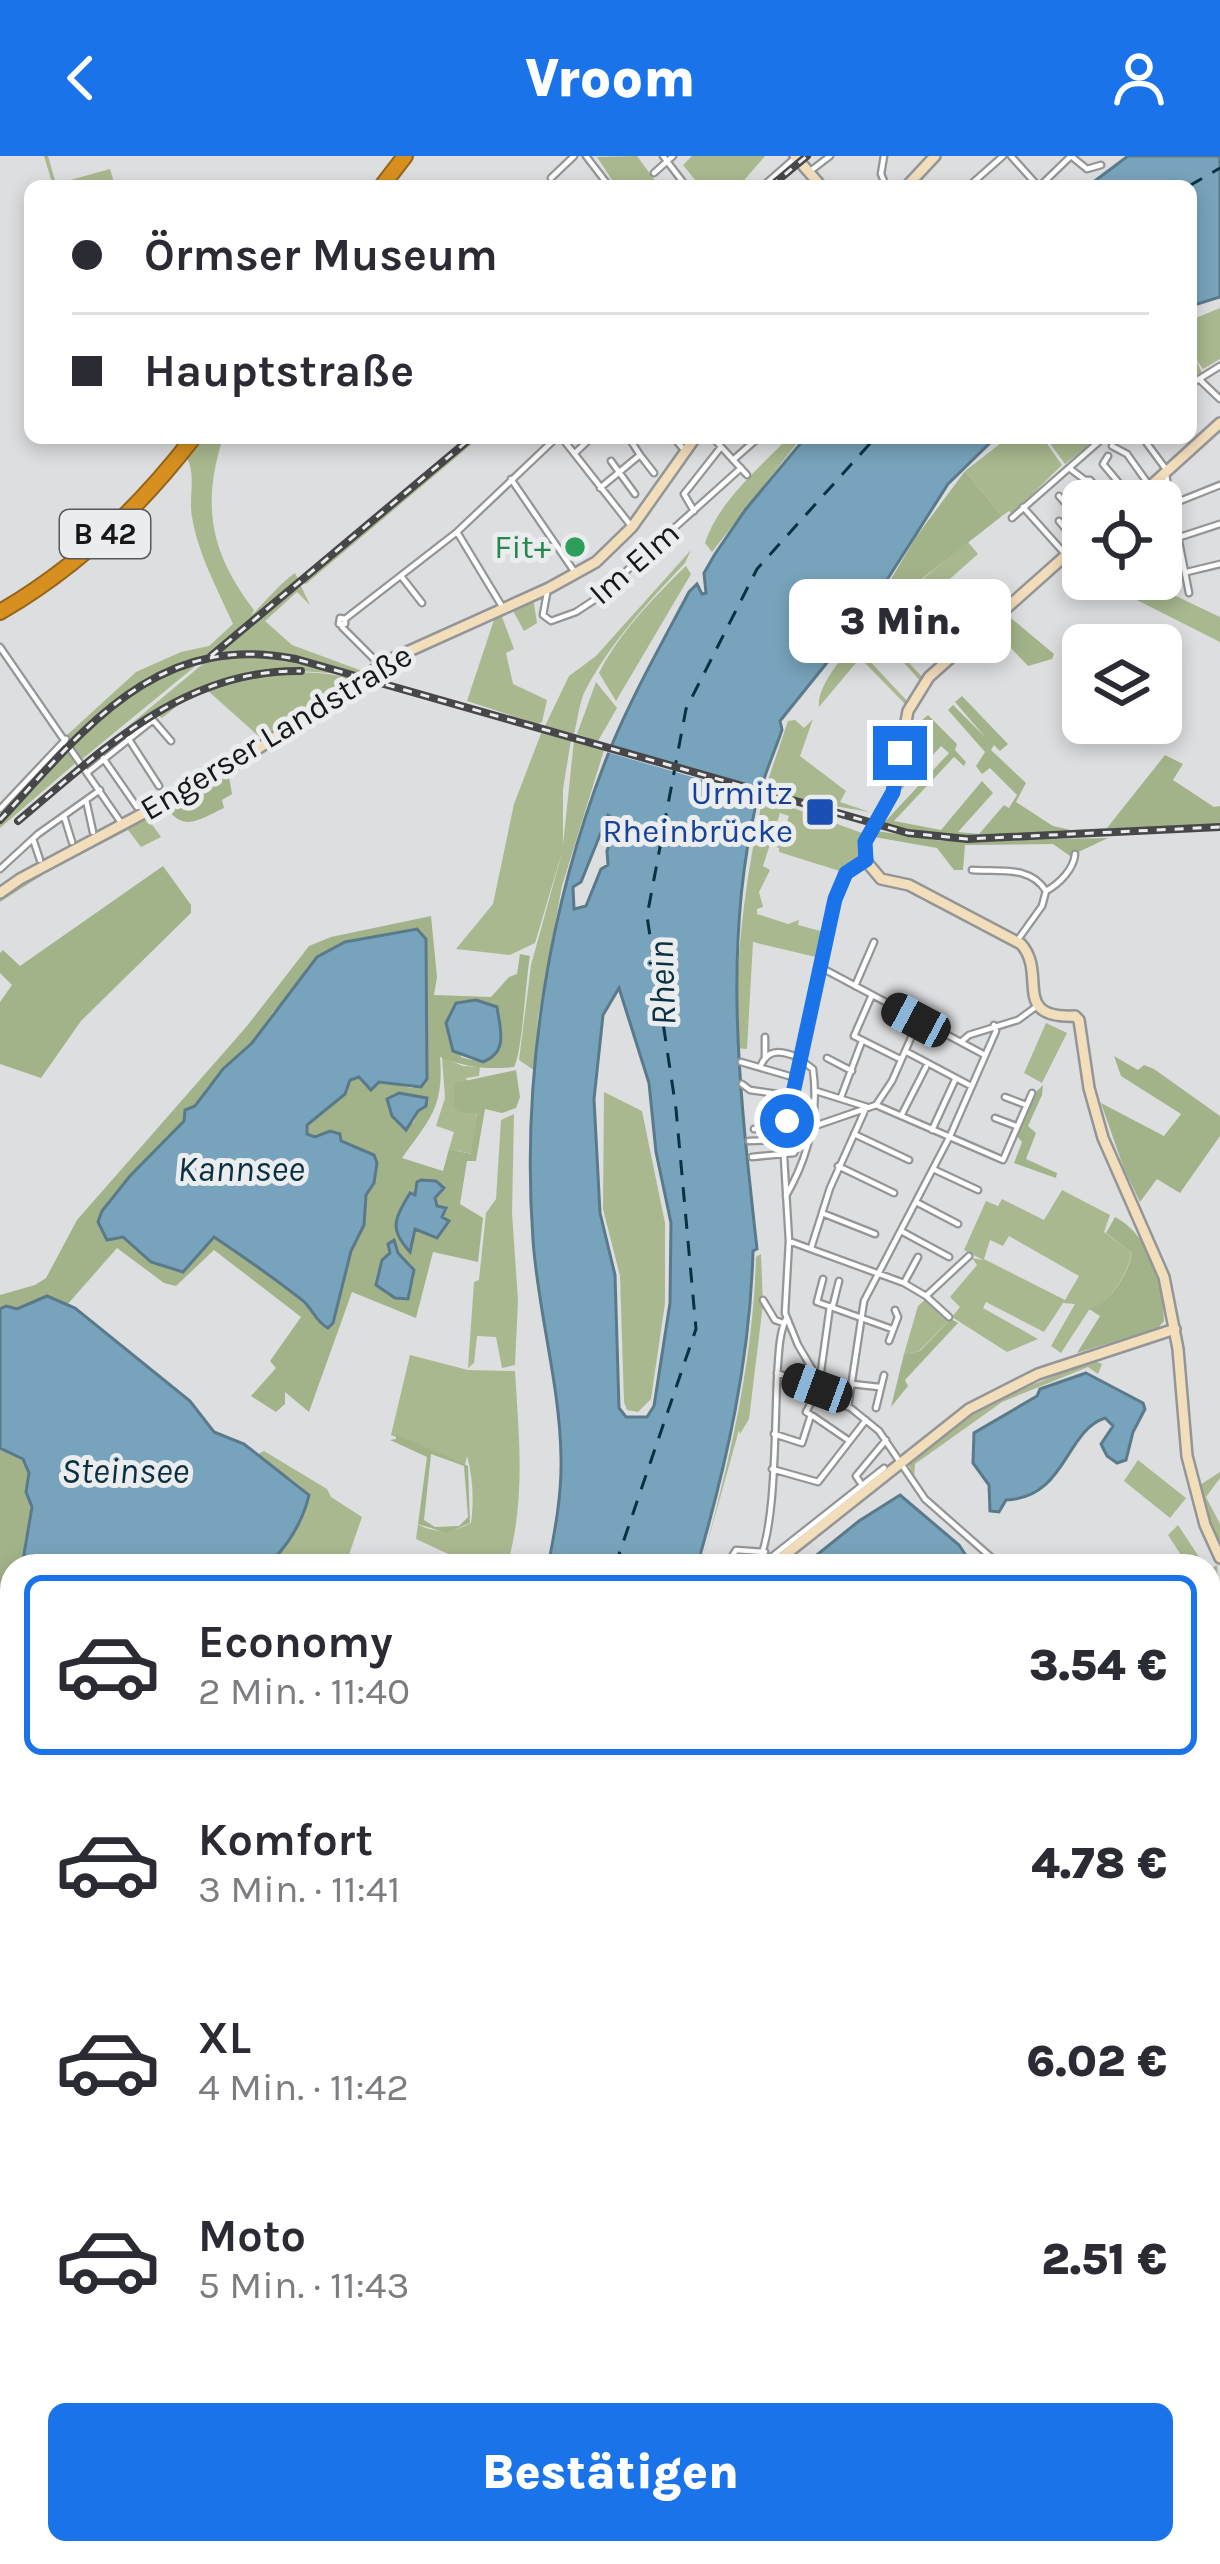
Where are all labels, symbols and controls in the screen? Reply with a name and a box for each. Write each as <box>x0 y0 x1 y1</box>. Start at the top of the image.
icon: back <box>48 45 114 111</box>
icon: person <box>1106 45 1172 111</box>
text: Vroom <box>525 46 695 110</box>
text: Örmser Museum <box>144 229 498 281</box>
text: Hauptstraße <box>144 345 414 397</box>
map controls <box>1062 480 1182 744</box>
button: locate <box>1062 480 1182 600</box>
road number: B 42 <box>60 510 150 558</box>
street label: Im Elm <box>581 514 687 612</box>
place label: Fit+ <box>494 528 551 566</box>
marker: Fit+ <box>562 534 588 560</box>
callout: 3 Min. <box>789 579 1011 663</box>
text: 3 Min. <box>840 598 960 644</box>
button: layers <box>1062 624 1182 744</box>
street label: Engerser Landstraße <box>133 636 419 828</box>
route end <box>873 726 927 780</box>
place label: Urmitz Rheinbrücke <box>602 774 793 850</box>
marker: Urmitz Rheinbrücke <box>804 796 836 828</box>
water label: Rhein <box>640 940 684 1026</box>
car <box>876 987 956 1053</box>
route start <box>760 1094 814 1148</box>
water label: Kannsee <box>177 1148 305 1190</box>
car <box>777 1359 857 1417</box>
water label: Steinsee <box>61 1450 189 1492</box>
icon: car <box>54 1611 162 1719</box>
text: Economy <box>198 1616 393 1668</box>
text: 3.54 € <box>1029 1639 1167 1691</box>
text: 2 Min. · 11:40 <box>198 1668 410 1714</box>
icon: car <box>54 1809 162 1917</box>
text: Komfort <box>198 1814 373 1866</box>
text: 4.78 € <box>1031 1837 1167 1889</box>
text: 3 Min. · 11:41 <box>198 1866 400 1912</box>
icon: car <box>54 2007 162 2115</box>
text: XL <box>198 2012 251 2064</box>
text: 6.02 € <box>1026 2035 1167 2087</box>
text: 4 Min. · 11:42 <box>198 2064 409 2110</box>
icon: car <box>54 2205 162 2313</box>
text: Moto <box>198 2210 306 2262</box>
text: 2.51 € <box>1041 2233 1167 2285</box>
text: 5 Min. · 11:43 <box>198 2262 410 2308</box>
button: Bestätigen <box>48 2403 1173 2541</box>

